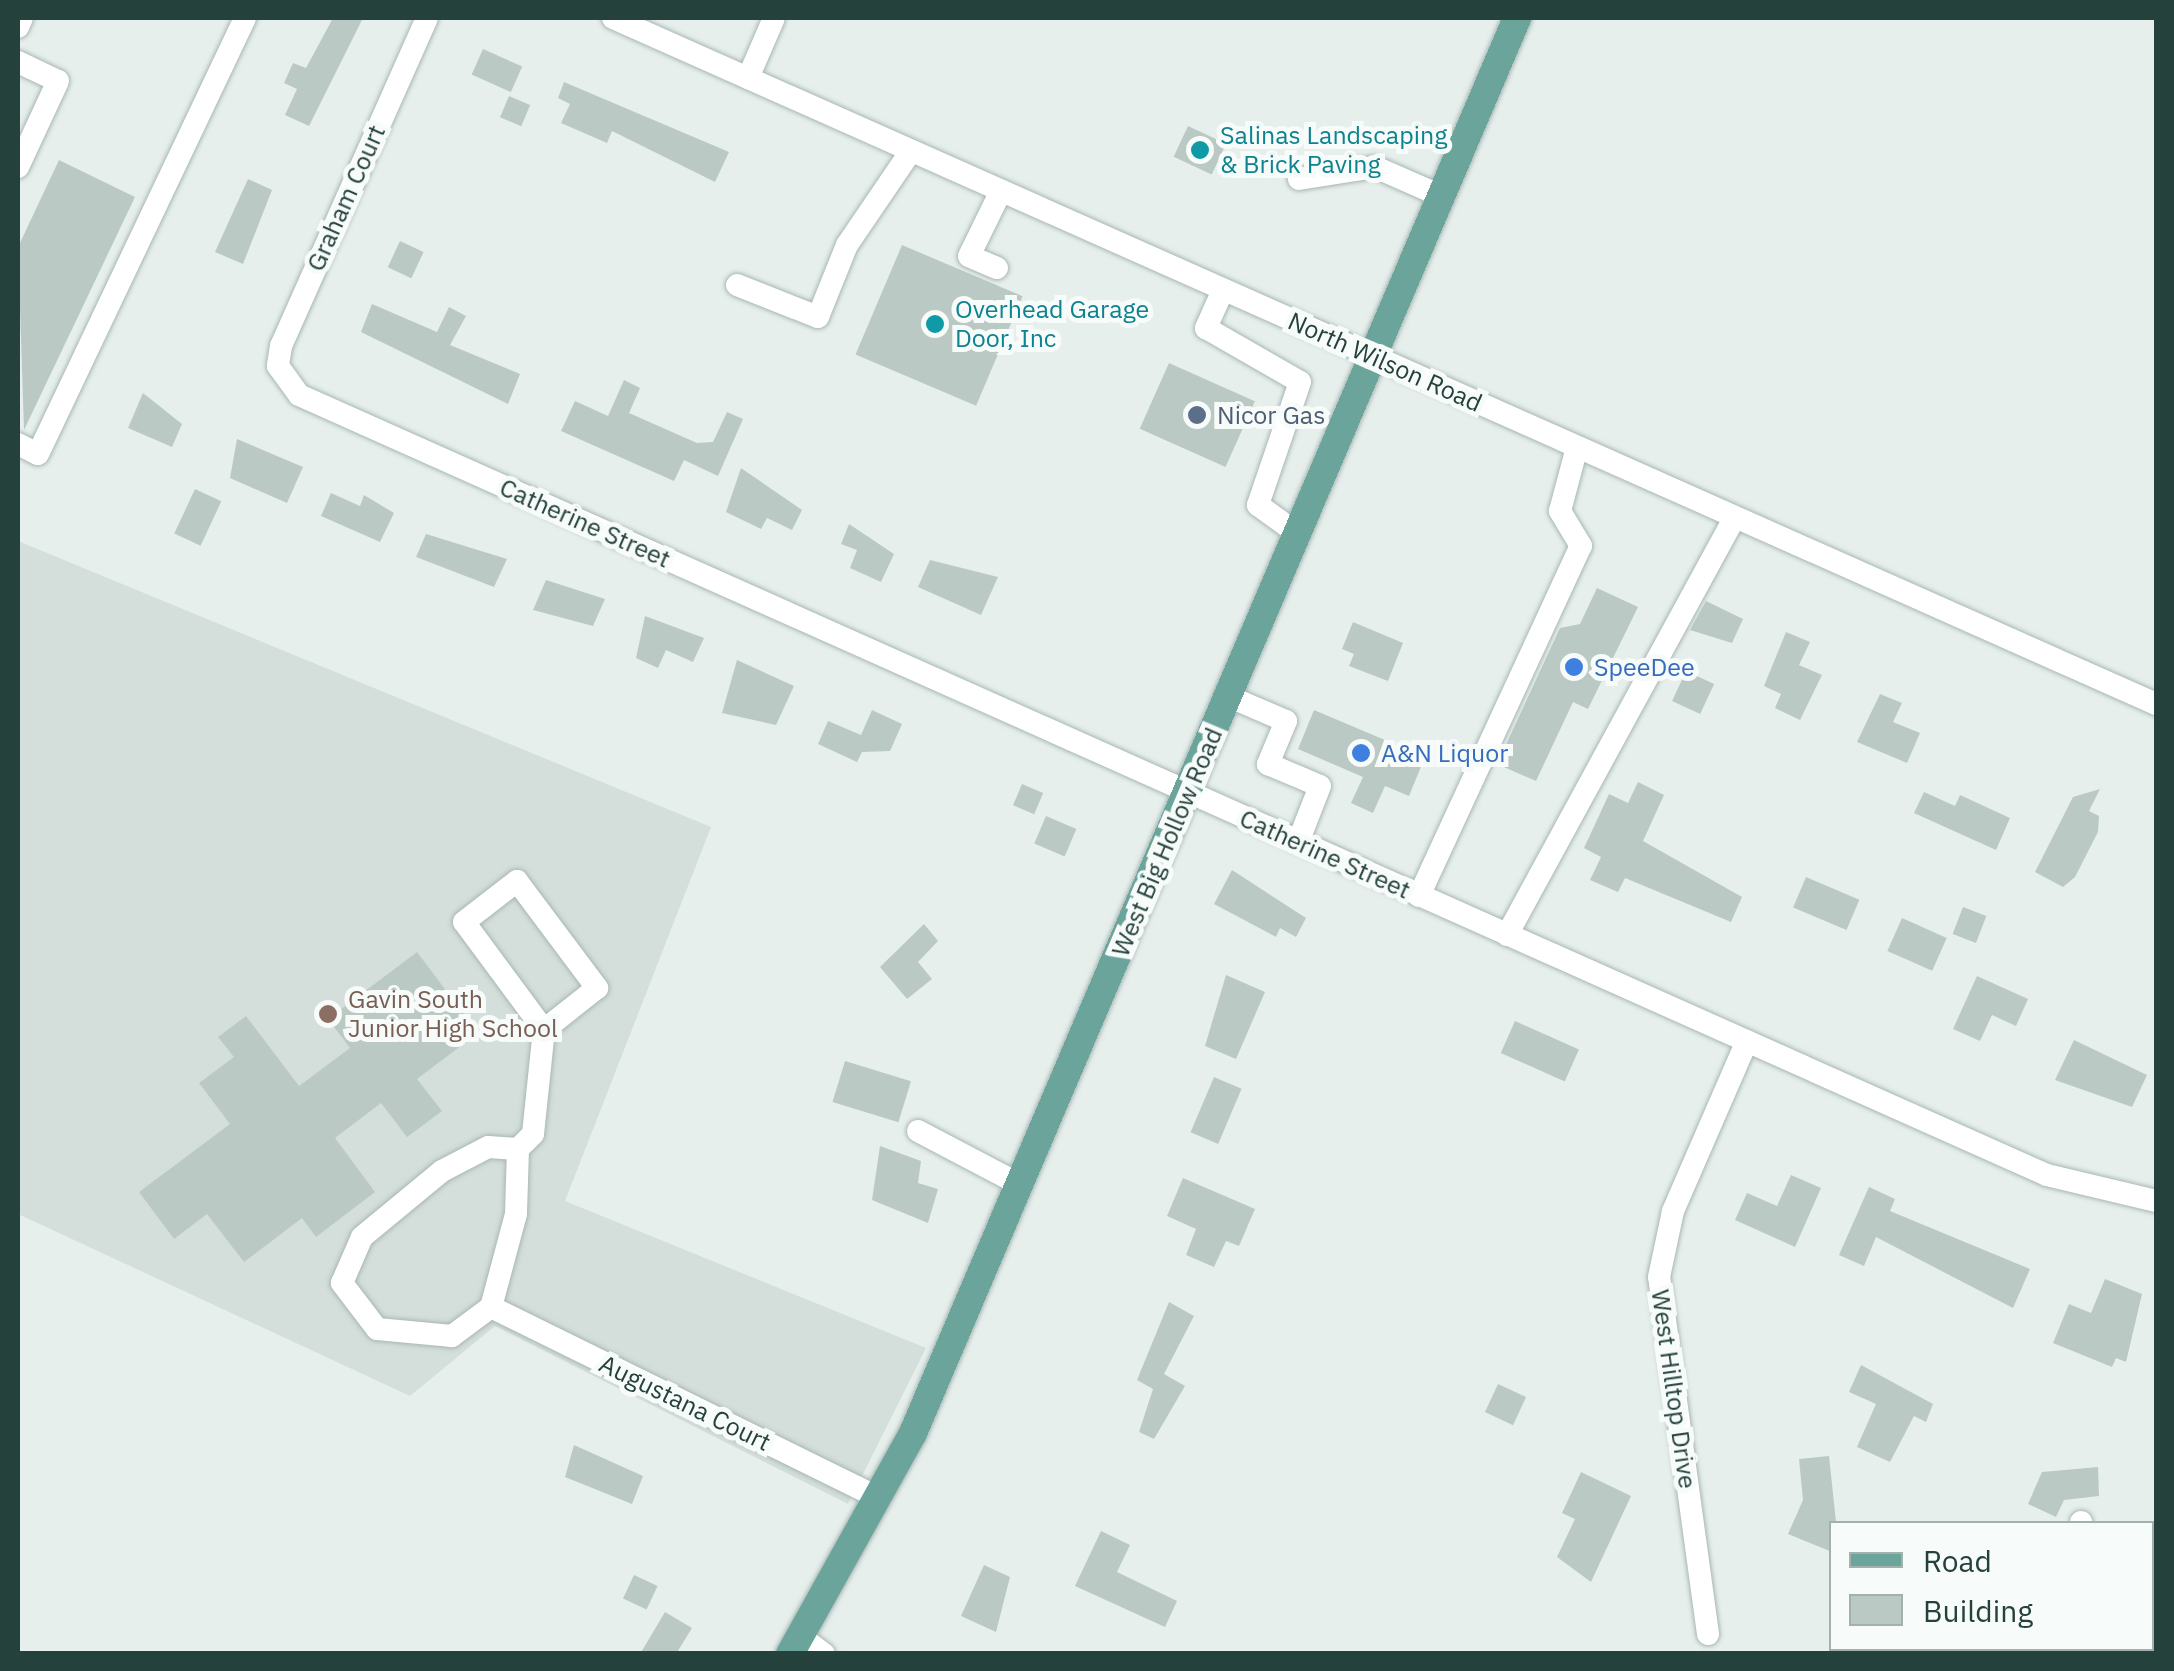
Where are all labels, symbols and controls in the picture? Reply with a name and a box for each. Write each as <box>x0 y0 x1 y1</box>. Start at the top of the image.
street label: Graham Court <box>300 120 392 276</box>
place label: Salinas Landscaping & Brick Paving <box>1220 121 1447 180</box>
marker: Salinas Landscaping & Brick Paving <box>1189 139 1211 161</box>
place label: Overhead Garage Door, Inc <box>955 295 1149 354</box>
street label: North Wilson Road <box>1283 306 1487 418</box>
marker: Overhead Garage Door, Inc <box>924 313 946 335</box>
place label: Nicor Gas <box>1217 400 1325 430</box>
marker: Nicor Gas <box>1186 404 1208 426</box>
street label: Catherine Street <box>495 472 675 574</box>
place label: SpeeDee <box>1594 652 1695 682</box>
marker: SpeeDee <box>1563 656 1585 678</box>
street label: West Big Hollow Road <box>1105 723 1229 961</box>
place label: A&N Liquor <box>1381 738 1508 768</box>
marker: A&N Liquor <box>1350 742 1372 764</box>
street label: Catherine Street <box>1235 803 1415 905</box>
place label: Gavin South Junior High School <box>348 985 558 1044</box>
marker: Gavin South Junior High School <box>317 1003 339 1025</box>
street label: West Hilltop Drive <box>1645 1288 1703 1490</box>
street label: Augustana Court <box>594 1349 776 1457</box>
legend <box>1829 1521 2154 1651</box>
text: Road <box>1923 1541 1992 1580</box>
text: Building <box>1923 1591 2033 1630</box>

